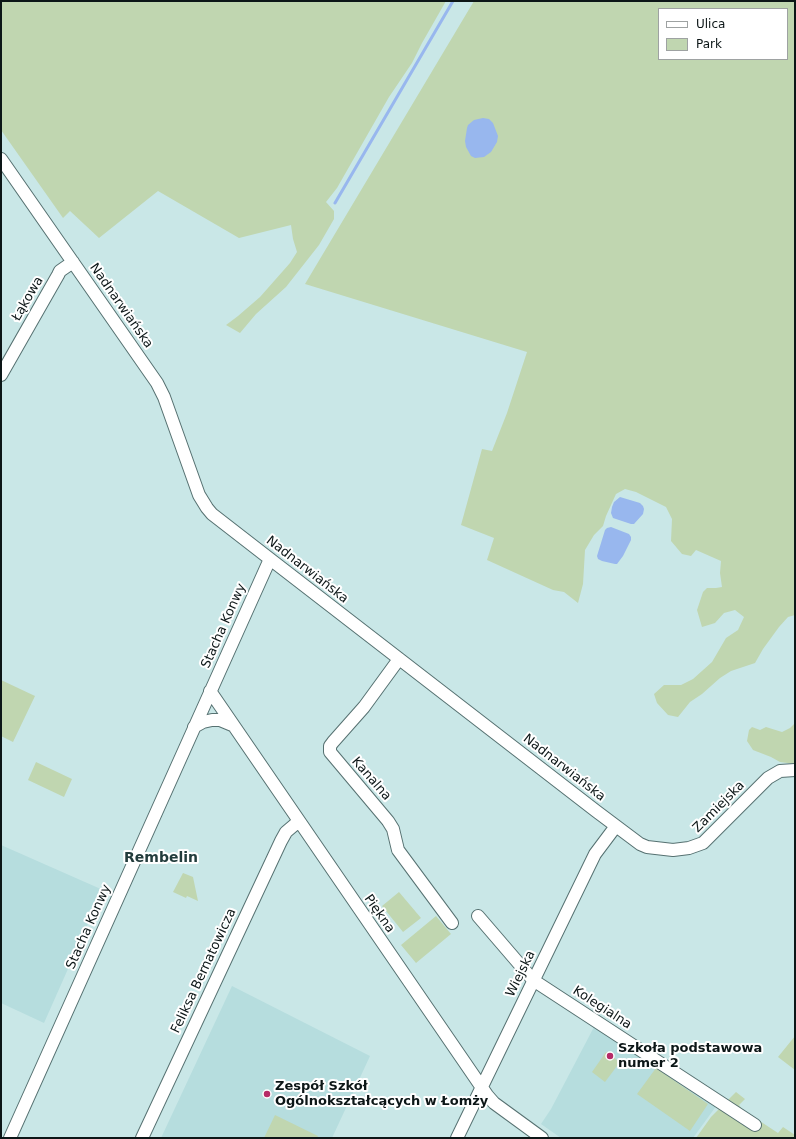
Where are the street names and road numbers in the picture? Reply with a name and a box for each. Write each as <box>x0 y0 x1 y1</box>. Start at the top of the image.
street label: Nadnarwiańska <box>86 261 156 351</box>
street label: Łąkowa <box>9 274 47 324</box>
street label: Nadnarwiańska <box>263 533 351 607</box>
street label: Stacha Konwy <box>198 581 250 671</box>
street label: Nadnarwiańska <box>520 731 608 805</box>
street label: Kanalna <box>348 754 394 804</box>
street label: Zamiejska <box>690 778 748 836</box>
street label: Stacha Konwy <box>63 882 115 972</box>
street label: Piękna <box>360 892 398 936</box>
street label: Feliksa Bernatowicza <box>168 906 240 1036</box>
street label: Wiejska <box>503 948 539 1000</box>
street label: Kolegialna <box>570 983 634 1033</box>

